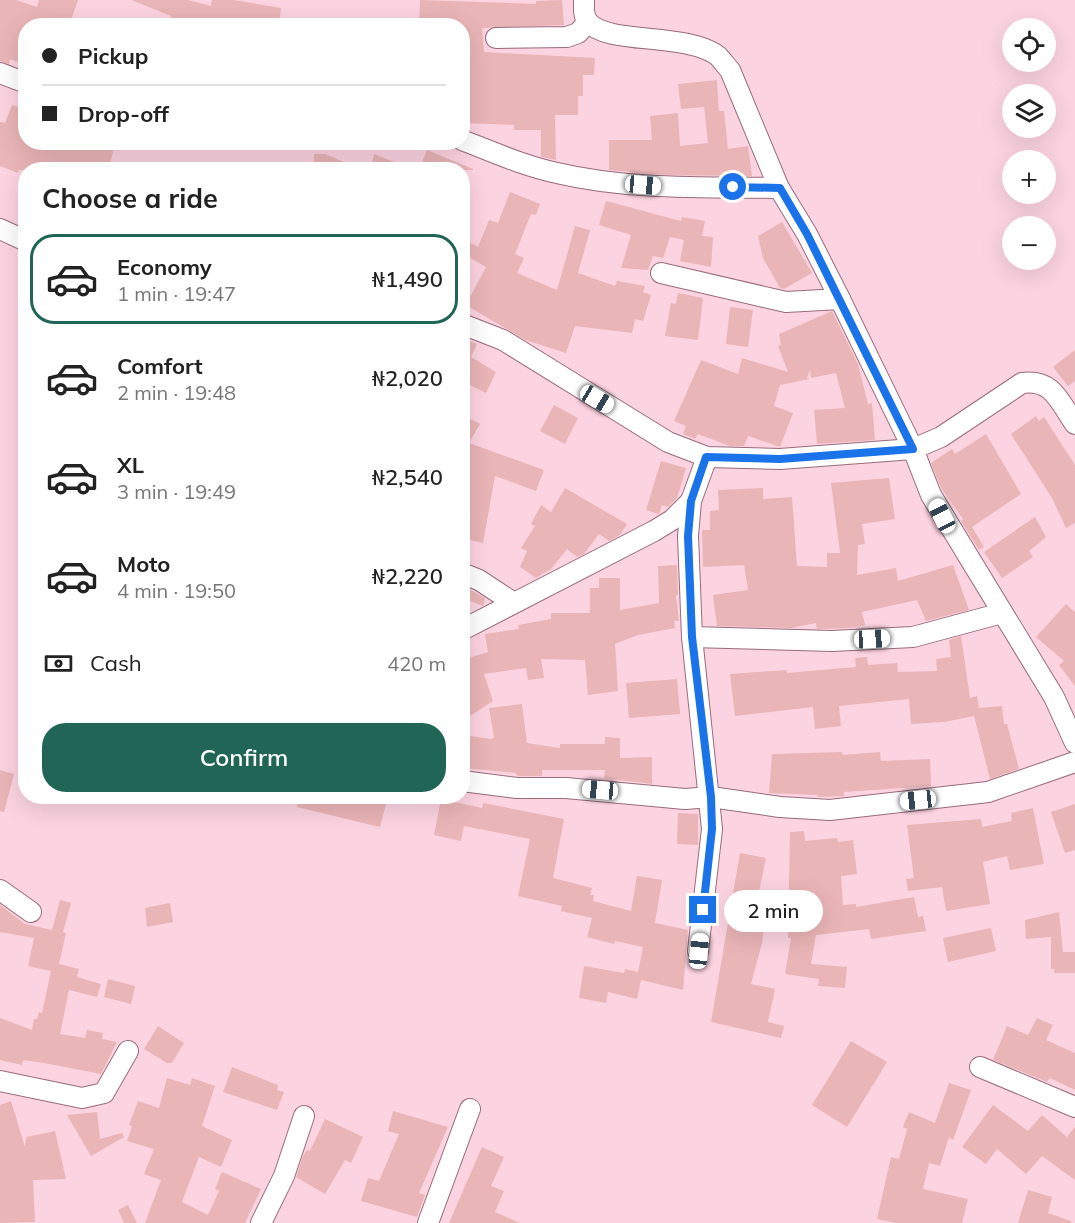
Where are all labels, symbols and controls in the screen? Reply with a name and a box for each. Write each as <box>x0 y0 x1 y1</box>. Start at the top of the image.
map controls <box>1002 18 1056 270</box>
button: locate <box>1002 18 1056 72</box>
text: Pickup <box>78 42 148 70</box>
button: layers <box>1002 84 1056 138</box>
text: Drop-off <box>78 100 169 128</box>
button: + <box>1002 150 1056 204</box>
route start <box>719 173 746 200</box>
car <box>624 174 662 196</box>
text: Choose a ride <box>42 181 218 215</box>
button: − <box>1002 216 1056 270</box>
icon: car <box>45 252 99 306</box>
text: Economy <box>117 253 212 281</box>
text: ₦1,490 <box>372 265 443 293</box>
text: 1 min · 19:47 <box>117 281 236 306</box>
icon: car <box>45 351 99 405</box>
text: Comfort <box>117 352 203 380</box>
text: ₦2,020 <box>372 364 443 392</box>
text: 2 min · 19:48 <box>117 380 236 405</box>
car <box>577 382 617 416</box>
icon: car <box>45 450 99 504</box>
text: XL <box>117 451 144 479</box>
text: ₦2,540 <box>372 463 443 491</box>
text: 3 min · 19:49 <box>117 479 236 504</box>
car <box>926 496 958 536</box>
icon: car <box>45 549 99 603</box>
text: Moto <box>117 550 170 578</box>
text: ₦2,220 <box>372 562 443 590</box>
text: 4 min · 19:50 <box>117 578 236 603</box>
car <box>854 629 890 649</box>
icon: cash <box>42 647 75 680</box>
text: Cash <box>90 649 142 677</box>
text: 420 m <box>387 651 446 676</box>
button: Confirm <box>42 723 446 792</box>
car <box>581 779 619 801</box>
car <box>899 789 937 811</box>
callout: 2 min <box>724 889 823 931</box>
route end <box>689 896 716 923</box>
text: 2 min <box>748 898 799 923</box>
car <box>688 932 710 970</box>

